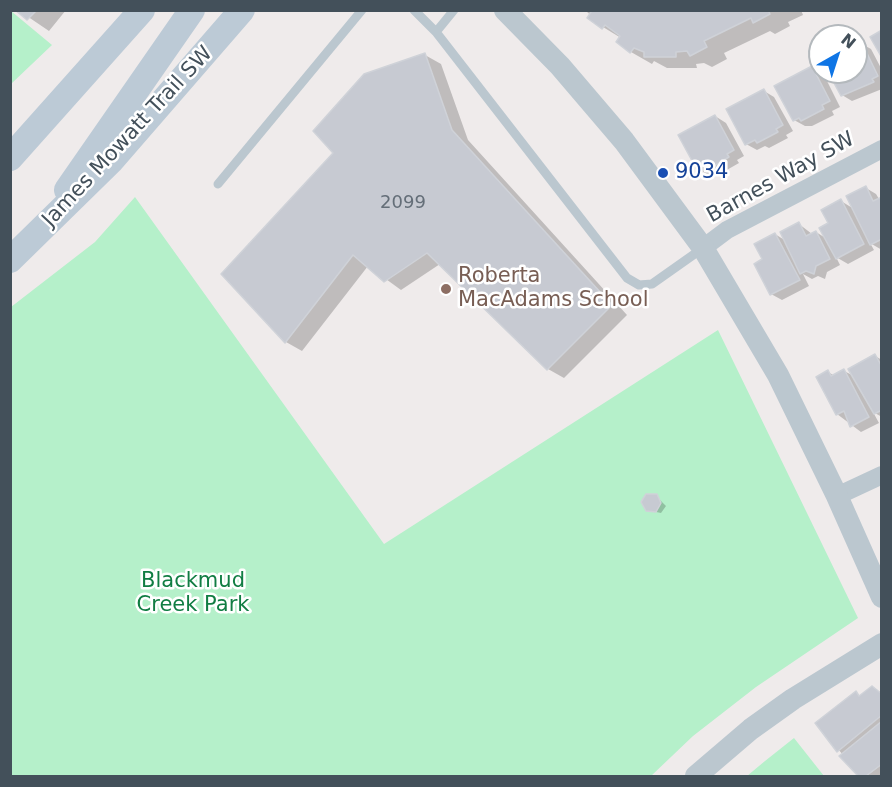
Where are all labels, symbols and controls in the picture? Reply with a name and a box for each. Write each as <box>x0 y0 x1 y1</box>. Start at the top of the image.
north arrow <box>808 24 868 84</box>
text: N <box>837 30 860 53</box>
street label: James Mowatt Trail SW <box>38 41 218 233</box>
street label: Barnes Way SW <box>703 127 859 229</box>
place label: 9034 <box>675 160 728 186</box>
marker: 9034 <box>656 166 670 180</box>
house number: 2099 <box>380 192 426 214</box>
place label: Roberta MacAdams School <box>458 264 649 314</box>
marker: Roberta MacAdams School <box>439 282 453 296</box>
park label: Blackmud Creek Park <box>137 569 249 619</box>

